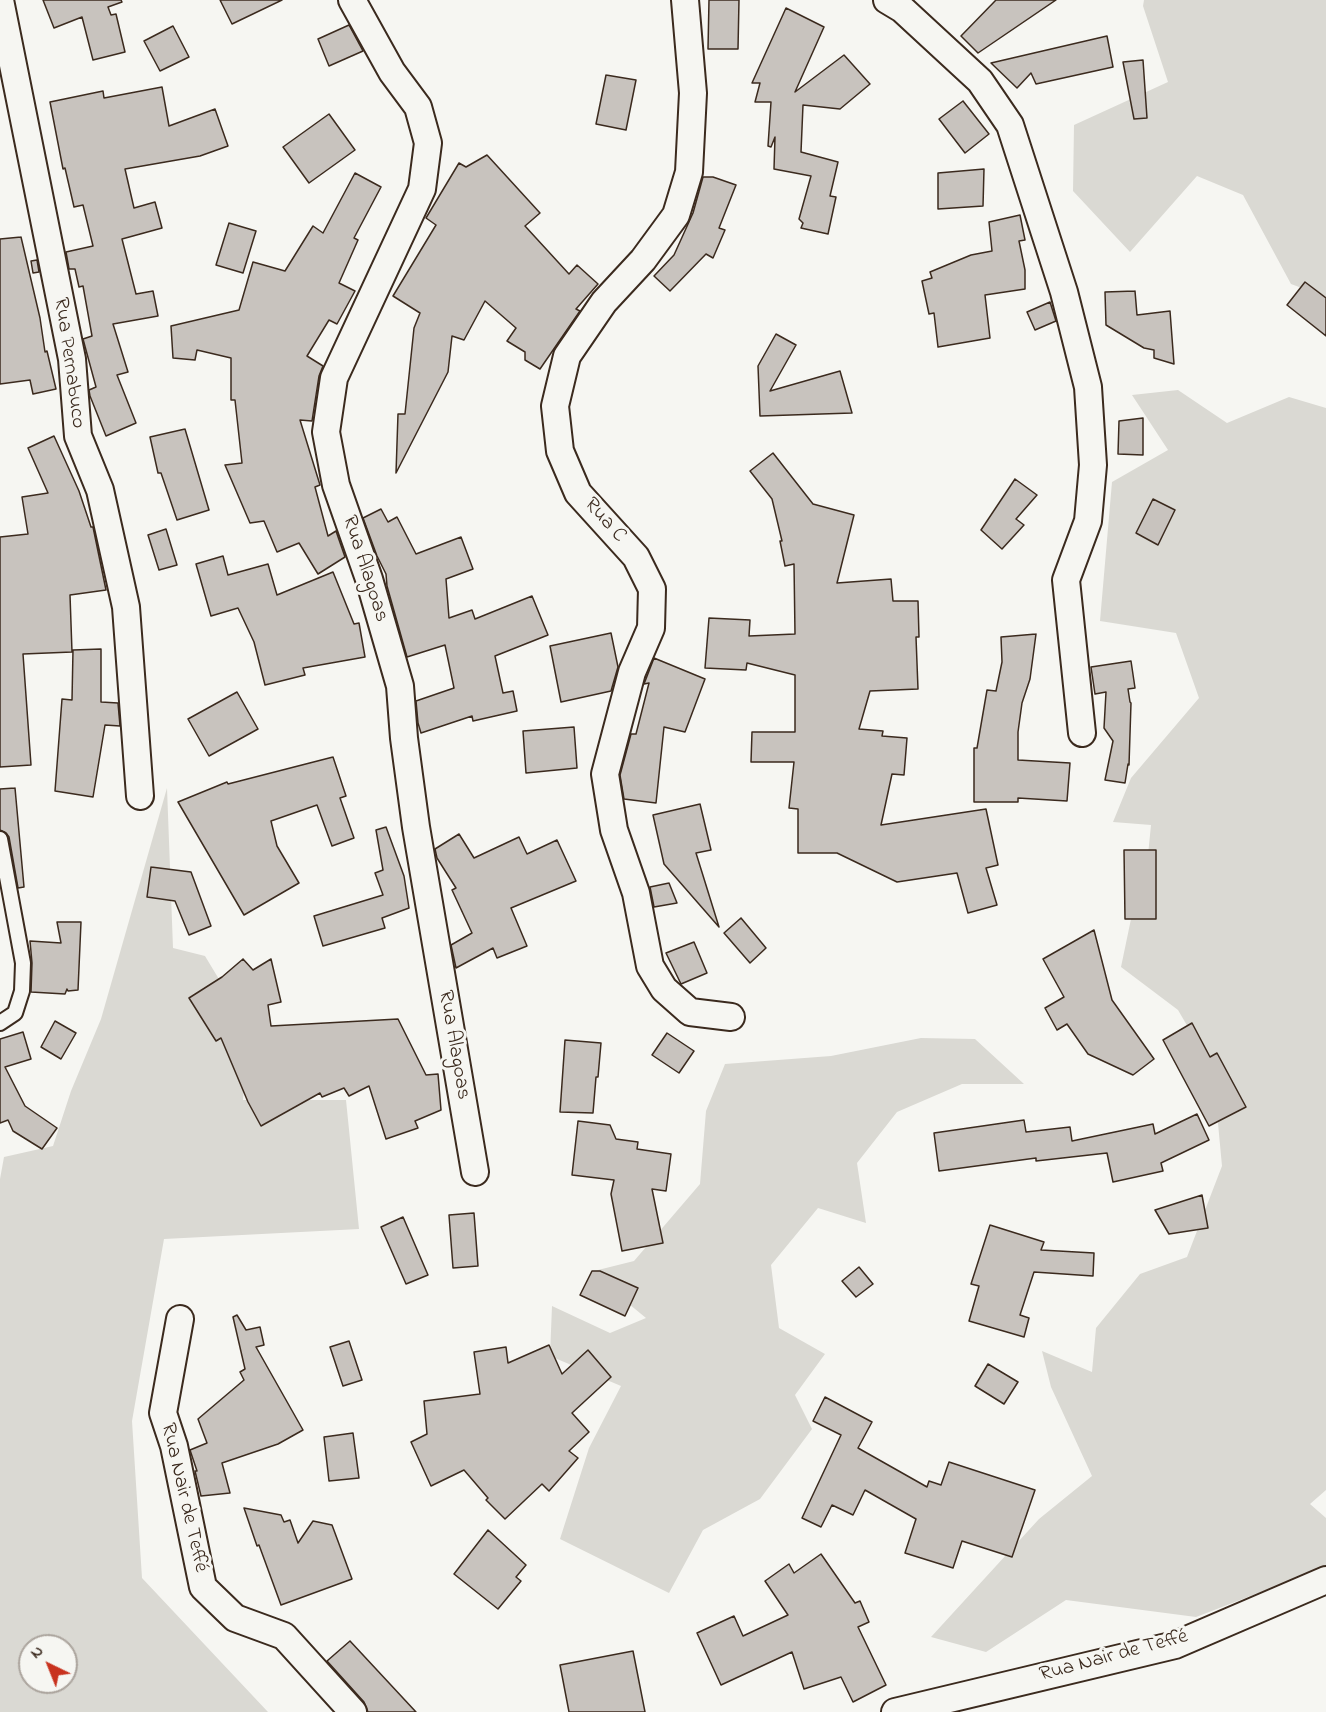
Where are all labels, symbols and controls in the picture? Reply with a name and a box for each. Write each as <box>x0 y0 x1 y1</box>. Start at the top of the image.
street label: Rua Pernabuco <box>46 296 90 430</box>
street label: Rua C <box>577 493 631 549</box>
street label: Rua Alagoas <box>335 513 393 625</box>
street label: Rua Alagoas <box>431 988 475 1102</box>
street label: Rua Nair de Teffé <box>154 1421 212 1575</box>
street label: Rua Nair de Teffé <box>1037 1625 1191 1689</box>
north arrow <box>18 1634 78 1694</box>
text: N <box>25 1640 49 1665</box>

